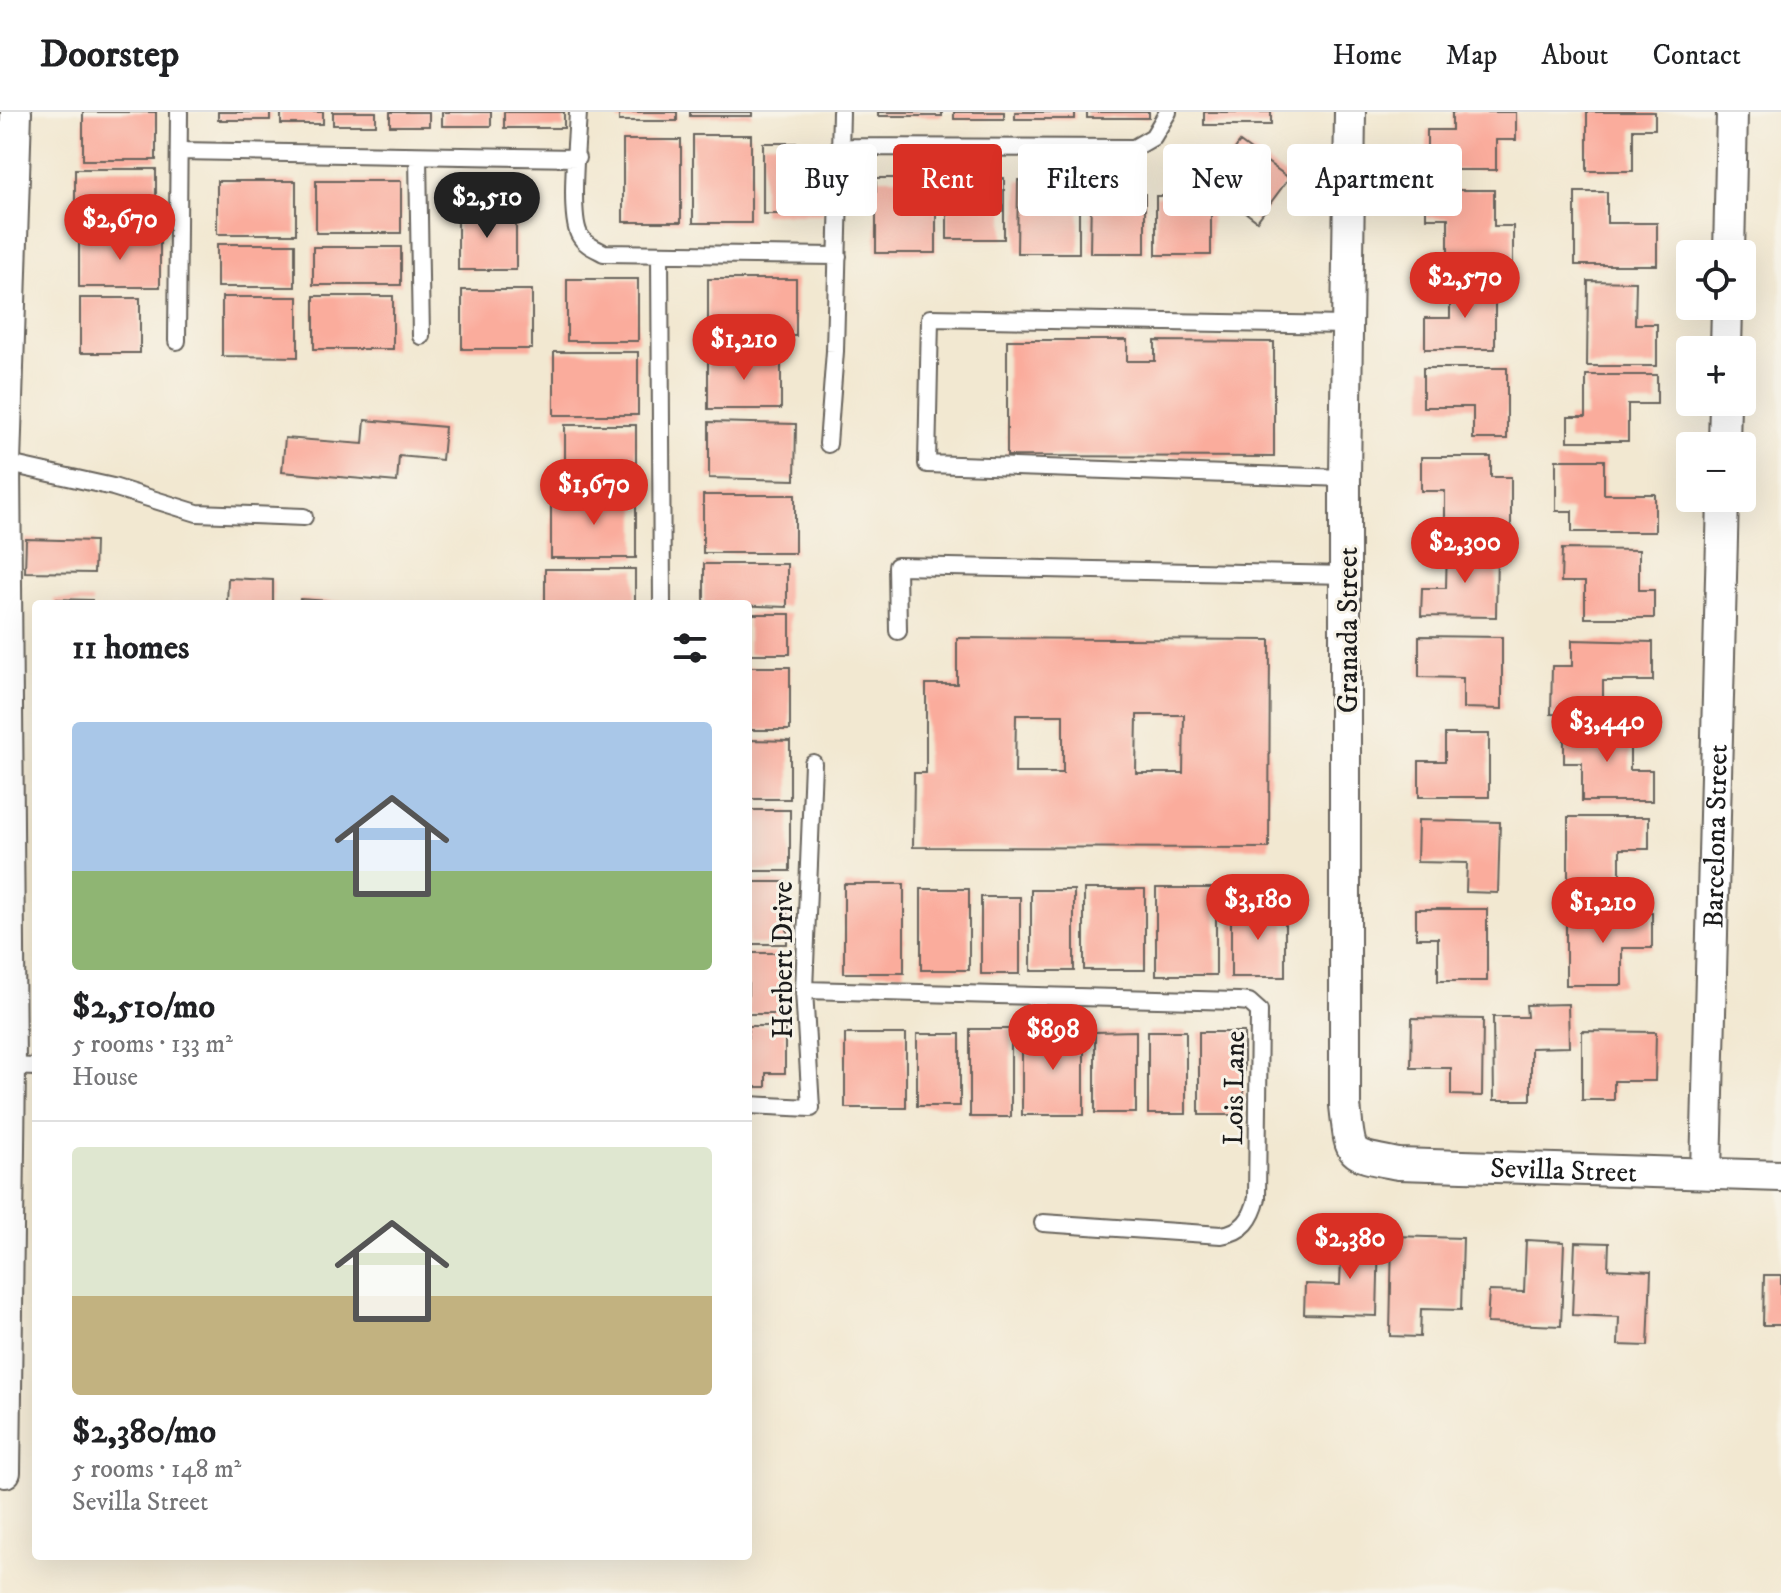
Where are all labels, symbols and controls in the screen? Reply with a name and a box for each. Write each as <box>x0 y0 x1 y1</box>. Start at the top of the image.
text: Doorstep <box>40 31 179 79</box>
text: Home <box>1333 38 1402 73</box>
text: Map <box>1446 38 1497 73</box>
text: About <box>1541 38 1608 73</box>
text: Contact <box>1652 38 1741 73</box>
chip: Buy <box>776 144 877 216</box>
chip: Rent <box>893 144 1002 216</box>
chip: Filters <box>1018 144 1147 216</box>
chip: New <box>1163 144 1271 216</box>
chip: Apartment <box>1287 144 1462 216</box>
pin: $2,510 <box>422 172 552 240</box>
text: $2,510 <box>452 181 522 214</box>
pin: $2,670 <box>55 194 185 262</box>
text: $2,670 <box>82 203 158 236</box>
map controls <box>1676 240 1756 512</box>
button: locate <box>1676 240 1756 320</box>
pin: $2,570 <box>1400 252 1530 320</box>
text: $2,570 <box>1428 261 1502 294</box>
pin: $1,210 <box>679 314 809 382</box>
text: $1,210 <box>711 323 777 356</box>
button: + <box>1676 336 1756 416</box>
button: − <box>1676 432 1756 512</box>
pin: $1,670 <box>529 459 659 527</box>
text: $1,670 <box>558 468 630 501</box>
pin: $2,300 <box>1400 517 1530 585</box>
text: $2,300 <box>1429 526 1501 559</box>
street label: Granada Street <box>1331 547 1366 713</box>
icon: filters <box>668 626 712 670</box>
text: 11 homes <box>72 627 189 669</box>
pin: $3,440 <box>1542 696 1672 764</box>
text: $3,440 <box>1569 705 1645 738</box>
street label: Barcelona Street <box>1696 744 1736 929</box>
icon: home <box>320 774 464 918</box>
pin: $3,180 <box>1193 874 1323 942</box>
pin: $1,210 <box>1538 877 1668 945</box>
street label: Herbert Drive <box>766 881 801 1039</box>
text: $3,180 <box>1224 883 1292 916</box>
text: $1,210 <box>1570 886 1636 919</box>
text: $2,510/mo <box>72 986 215 1028</box>
pin: $898 <box>1006 1004 1100 1072</box>
text: $898 <box>1026 1013 1080 1046</box>
text: 5 rooms · 133 m² <box>72 1028 233 1061</box>
street label: Lois Lane <box>1216 1030 1253 1146</box>
text: House <box>72 1061 138 1094</box>
street label: Sevilla Street <box>1490 1151 1638 1190</box>
icon: home <box>320 1199 464 1343</box>
pin: $2,380 <box>1285 1213 1415 1281</box>
text: $2,380 <box>1315 1222 1385 1255</box>
text: $2,380/mo <box>72 1411 216 1453</box>
text: 5 rooms · 148 m² <box>72 1453 241 1486</box>
text: Sevilla Street <box>72 1486 208 1519</box>

